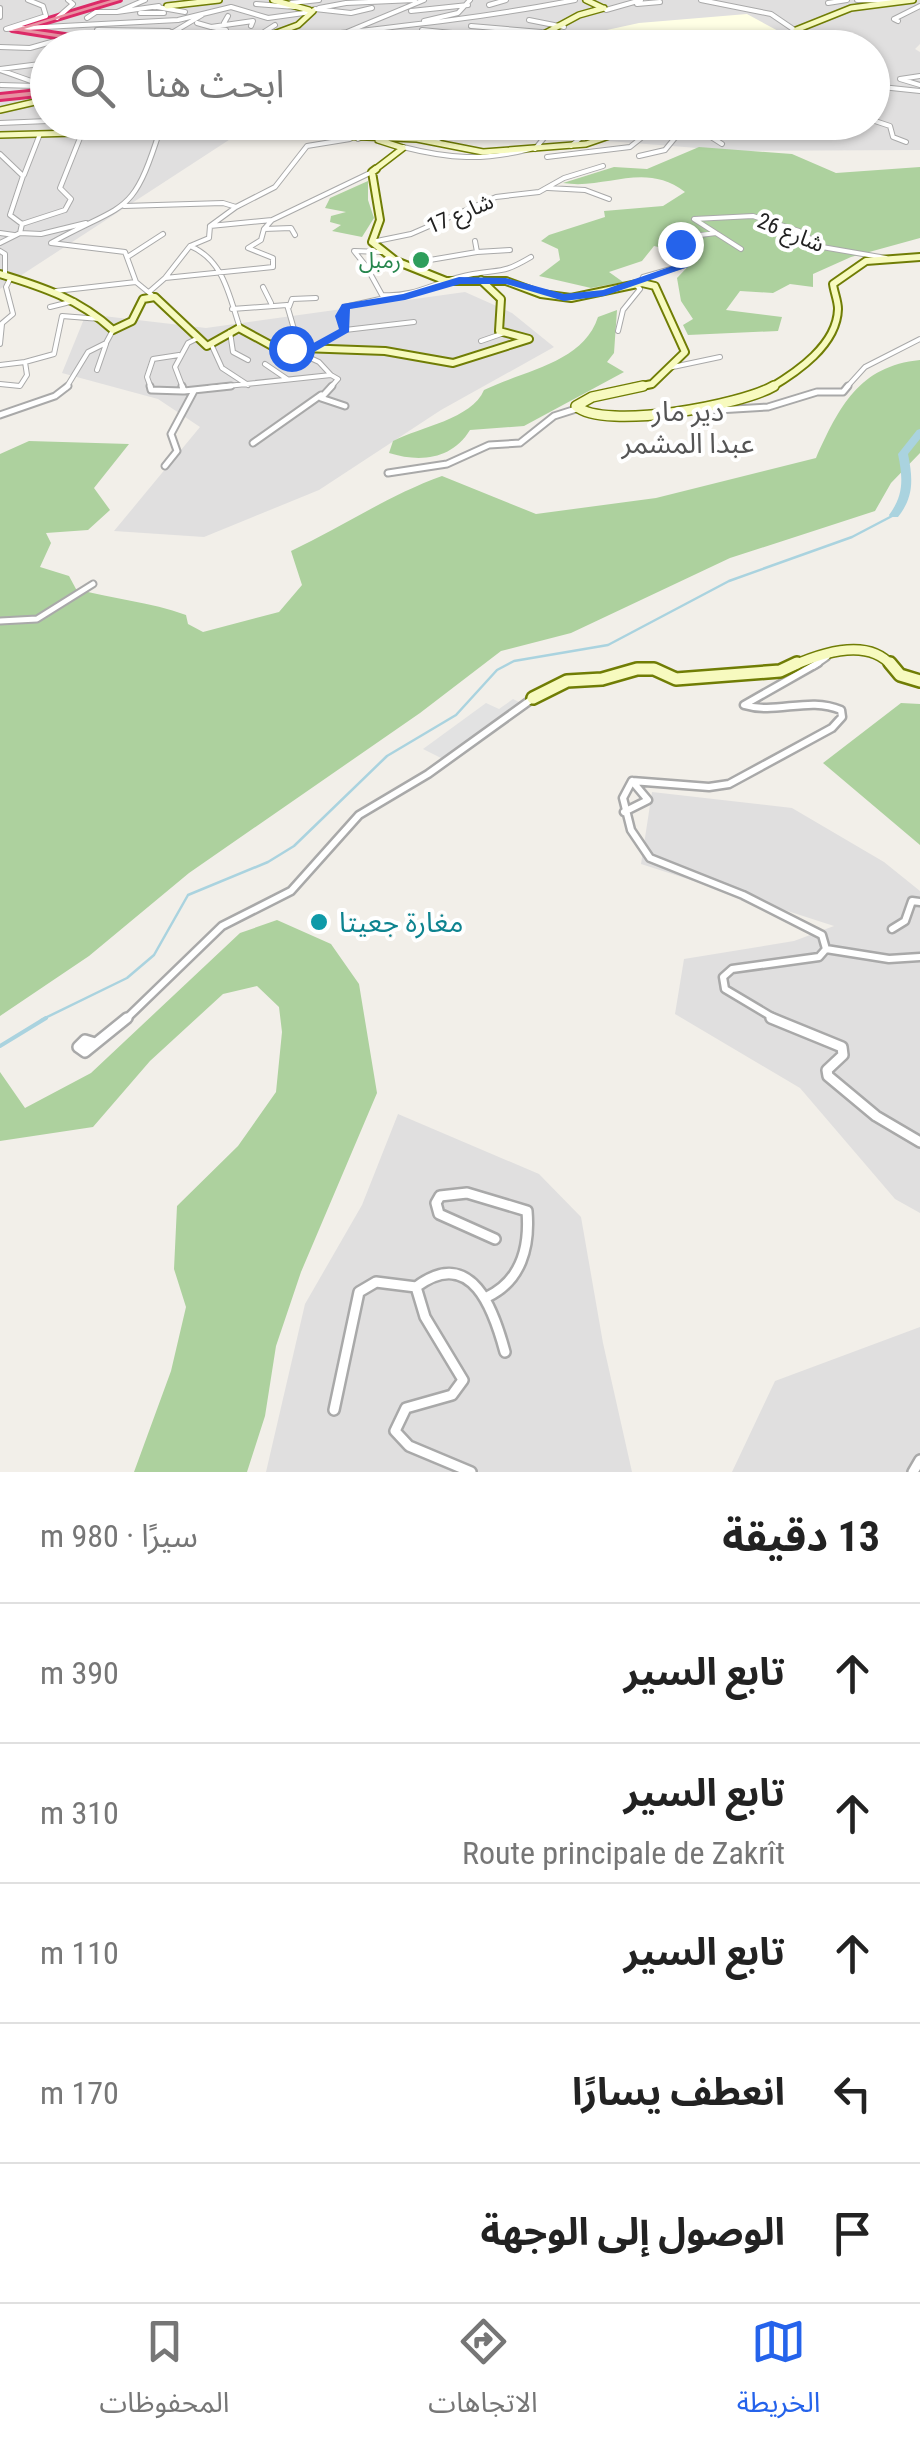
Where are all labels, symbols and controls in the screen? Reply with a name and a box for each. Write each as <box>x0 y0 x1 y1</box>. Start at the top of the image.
search box <box>30 30 890 140</box>
icon: search <box>65 58 120 113</box>
text: ابحث هنا <box>145 62 285 106</box>
street label: شارع 17 <box>423 188 499 242</box>
street label: شارع 26 <box>752 208 828 261</box>
route end <box>658 222 704 268</box>
place label: رمبل <box>359 248 401 274</box>
marker: رمبل <box>410 249 432 271</box>
route start <box>269 326 315 372</box>
district label: دير مار عبدا المشمر <box>621 395 754 460</box>
place label: مغارة جعيتا <box>339 906 463 939</box>
marker: مغارة جعيتا <box>308 911 330 933</box>
text: 13 دقيقة <box>722 1512 880 1561</box>
text: سيرًا · 980 m <box>40 1517 198 1555</box>
icon: ahead <box>825 1646 880 1701</box>
text: تابع السير <box>624 1650 785 1694</box>
text: 390 m <box>40 1654 119 1692</box>
text: تابع السير <box>624 1771 785 1815</box>
icon: ahead <box>825 1786 880 1841</box>
text: 310 m <box>40 1794 119 1832</box>
text: Route principale de Zakrît <box>462 1834 785 1872</box>
icon: ahead <box>825 1926 880 1981</box>
text: تابع السير <box>624 1930 785 1974</box>
text: 110 m <box>40 1934 119 1972</box>
icon: left <box>825 2066 880 2121</box>
text: انعطف يسارًا <box>572 2070 785 2114</box>
text: 170 m <box>40 2074 119 2112</box>
icon: arrive <box>825 2206 880 2261</box>
text: الوصول إلى الوجهة <box>481 2210 785 2254</box>
tab: المحفوظات <box>99 2314 229 2433</box>
tab: الاتجاهات <box>428 2314 538 2433</box>
tab: الخريطة <box>737 2314 821 2433</box>

